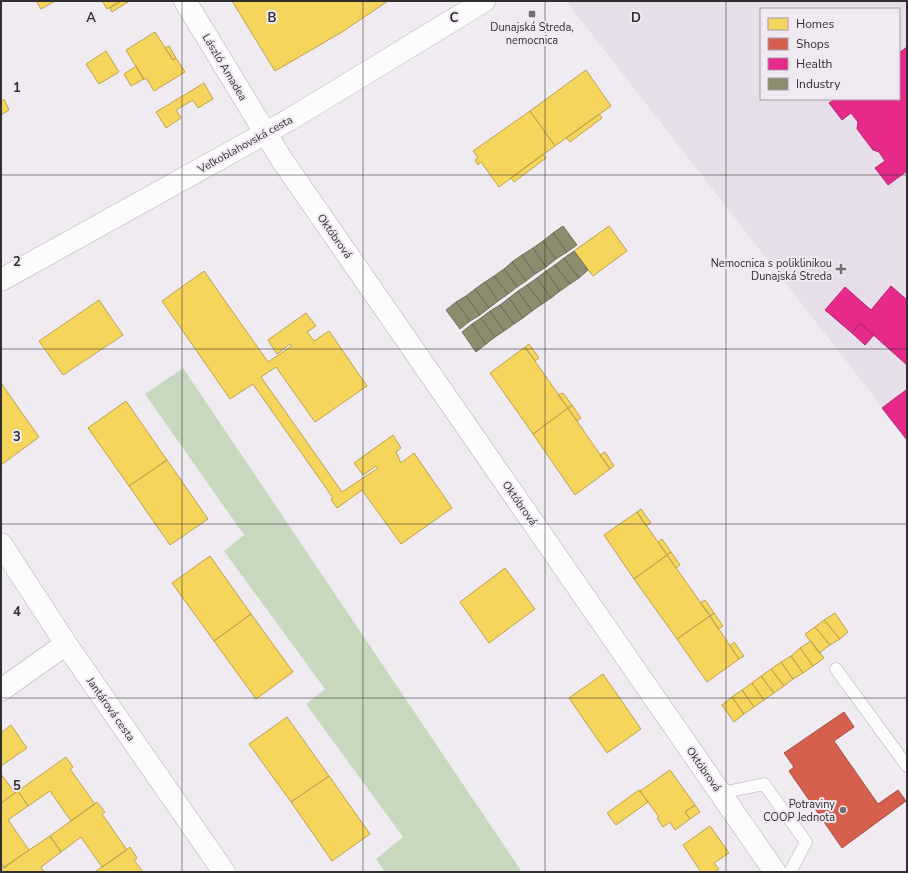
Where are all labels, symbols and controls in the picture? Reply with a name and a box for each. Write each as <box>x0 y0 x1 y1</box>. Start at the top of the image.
legend <box>760 8 900 100</box>
text: A <box>86 9 96 27</box>
text: B <box>268 9 277 27</box>
text: C <box>450 9 459 27</box>
marker: Dunajská Streda, nemocnica <box>527 9 537 19</box>
text: D <box>631 9 641 27</box>
text: Homes <box>796 16 834 32</box>
place label: Dunajská Streda, nemocnica <box>490 20 574 48</box>
street label: László Amadea <box>199 31 251 104</box>
text: Shops <box>796 36 830 52</box>
text: Health <box>796 56 832 72</box>
text: Industry <box>796 76 841 92</box>
text: 1 <box>13 79 21 97</box>
street label: Veľkoblahovská cesta <box>194 112 295 177</box>
street label: Októbrová <box>314 211 356 262</box>
text: 2 <box>13 253 21 271</box>
place label: Nemocnica s poliklinikou Dunajská Streda <box>711 256 832 284</box>
marker: Nemocnica s poliklinikou Dunajská Streda <box>835 263 847 275</box>
text: 3 <box>13 428 21 446</box>
street label: Októbrová <box>499 478 541 529</box>
text: 4 <box>13 603 21 621</box>
street label: Jantárová cesta <box>82 673 138 745</box>
street label: Októbrová <box>683 744 725 795</box>
text: 5 <box>13 777 21 795</box>
place label: Potraviny COOP Jednota <box>763 797 835 825</box>
marker: Potraviny COOP Jednota <box>838 805 848 815</box>

